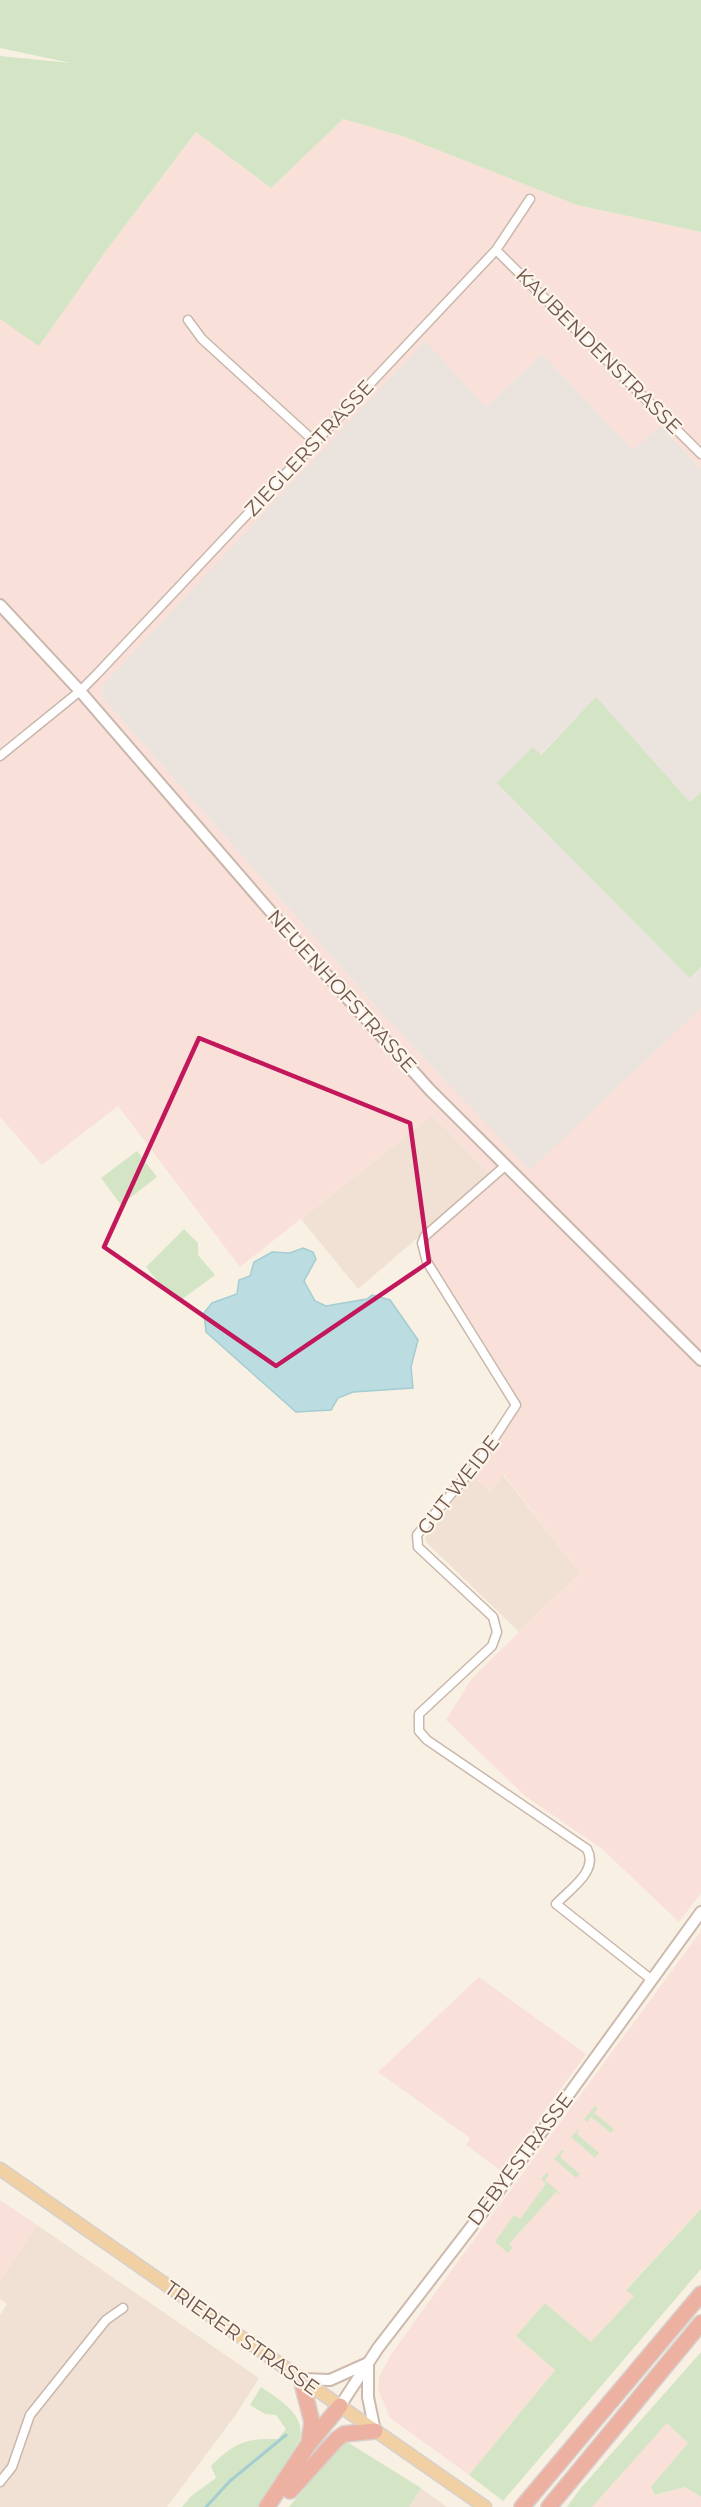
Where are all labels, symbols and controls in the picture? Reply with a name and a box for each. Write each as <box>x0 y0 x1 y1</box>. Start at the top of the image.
street label: KAUBENDENSTRASSE <box>511 263 687 439</box>
street label: ZIEGLERSTRASSE <box>240 375 378 521</box>
street label: NEUENHOFSTRASSE <box>262 905 422 1077</box>
street label: GUT WEIDE <box>412 1431 504 1539</box>
street label: DEBYESTRASSE <box>462 2088 578 2230</box>
street label: TRIERER STRASSE <box>160 2276 324 2400</box>

